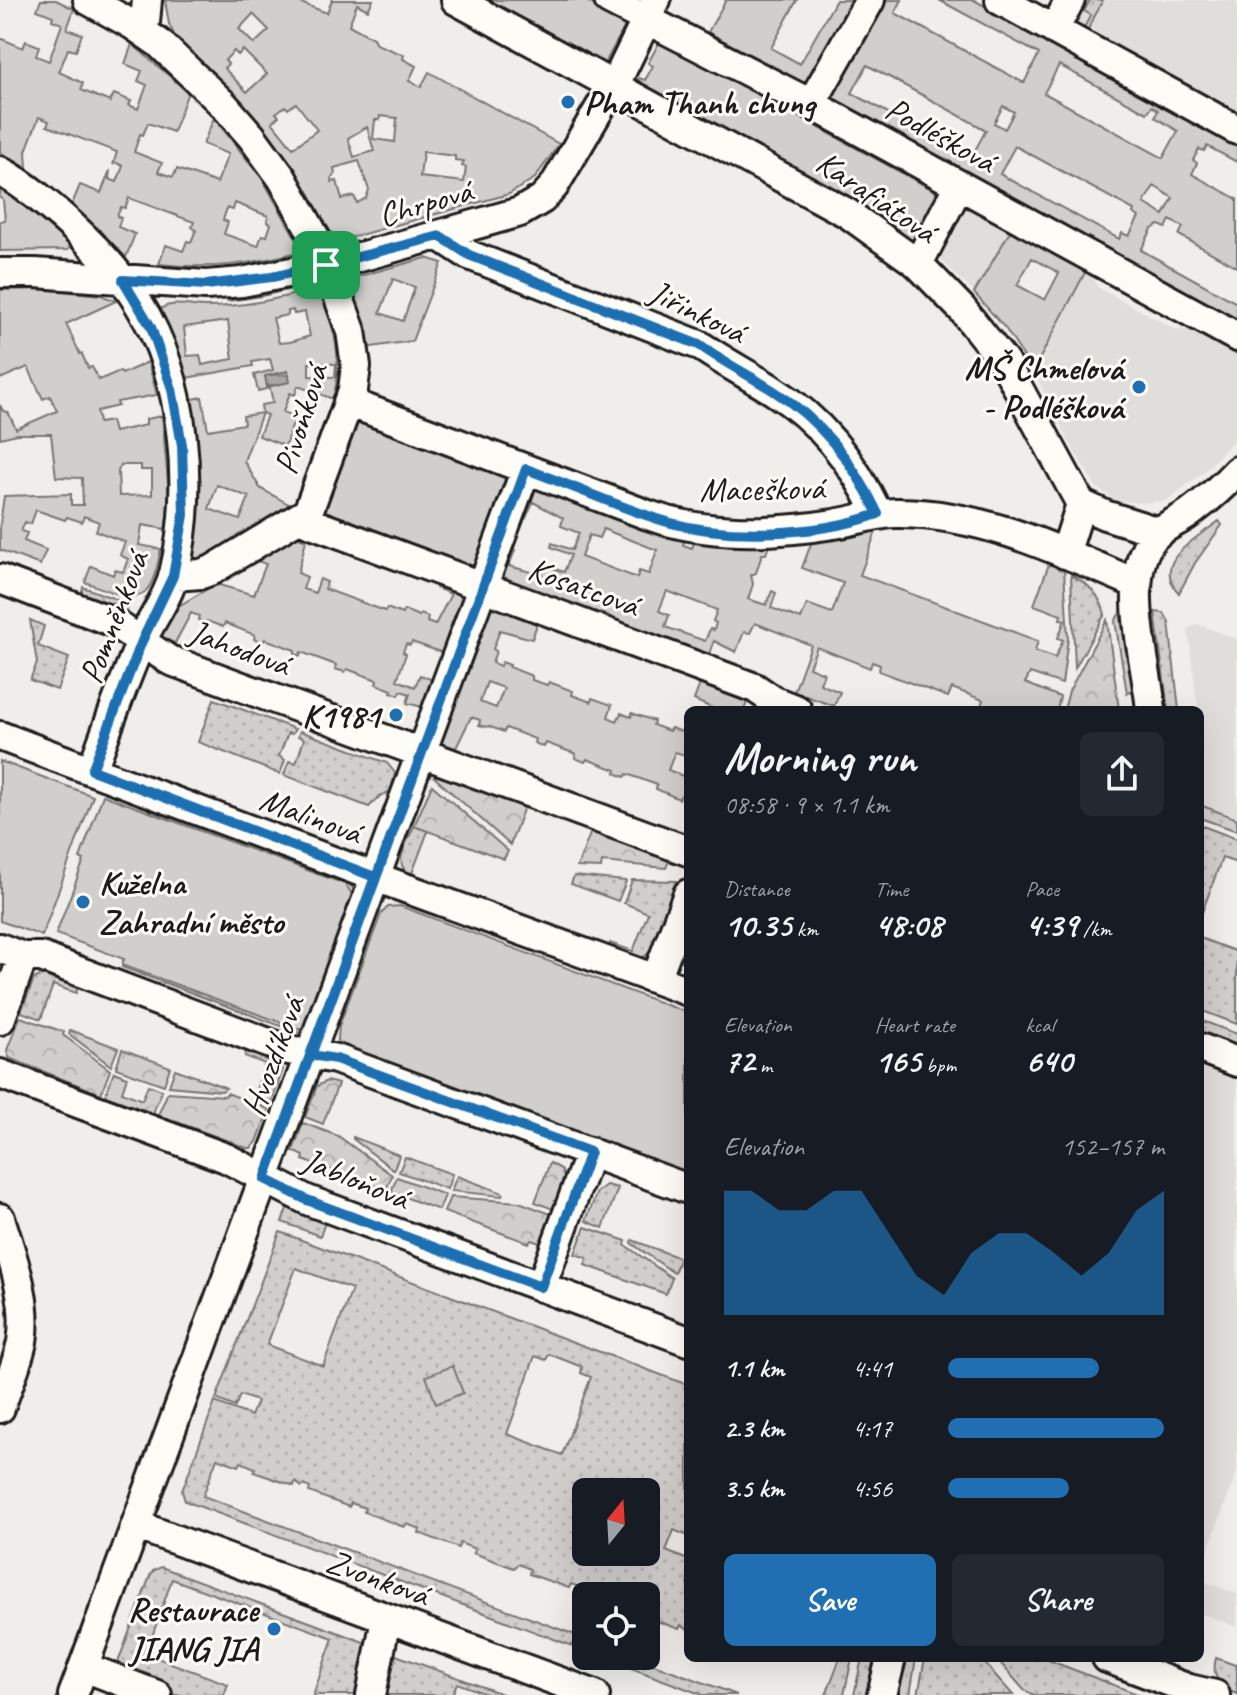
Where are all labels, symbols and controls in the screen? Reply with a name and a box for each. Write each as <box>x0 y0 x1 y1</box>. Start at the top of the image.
place label: Pham Thanh chung <box>584 81 818 124</box>
street label: Podléšková <box>878 87 1006 184</box>
marker: Pham Thanh chung <box>559 93 577 111</box>
street label: Karafiátová <box>808 141 948 254</box>
street label: Chrpová <box>373 168 480 236</box>
pin <box>292 231 360 299</box>
icon: arrive <box>304 243 348 287</box>
street label: Jiřinková <box>641 269 756 354</box>
place label: MŠ Chmelová - Podléšková <box>965 346 1126 428</box>
street label: Pivoňková <box>264 356 338 479</box>
marker: MŠ Chmelová - Podléšková <box>1130 378 1148 396</box>
street label: Macešková <box>699 466 828 511</box>
street label: Pomněnková <box>69 542 159 689</box>
street label: Kosatcová <box>523 547 648 627</box>
street label: Jahodová <box>182 609 299 687</box>
place label: K1981 <box>302 694 384 737</box>
marker: K1981 <box>387 706 405 724</box>
text: Morning run <box>724 730 916 785</box>
button: share <box>1080 732 1164 816</box>
street label: Malinová <box>254 777 370 855</box>
text: 08:58 · 9 × 1.1 km <box>724 788 890 821</box>
place label: Kuželna Zahradní město <box>99 861 286 943</box>
text: Distance <box>724 875 790 903</box>
text: Time <box>875 875 908 903</box>
text: Pace <box>1025 875 1059 903</box>
marker: Kuželna Zahradní město <box>74 893 92 911</box>
text: 10.35 <box>724 903 791 946</box>
text: 48:08 <box>875 903 943 946</box>
text: 4:39 <box>1025 903 1078 946</box>
text: km <box>791 915 818 943</box>
text: /km <box>1078 915 1112 943</box>
street label: Hvozdíková <box>231 988 315 1122</box>
text: Elevation <box>724 1011 792 1039</box>
text: Heart rate <box>875 1011 955 1039</box>
text: kcal <box>1025 1011 1054 1039</box>
text: 72 <box>724 1039 754 1082</box>
text: 165 <box>875 1039 921 1082</box>
text: 640 <box>1025 1039 1072 1082</box>
text: m <box>754 1051 772 1079</box>
text: bpm <box>921 1051 956 1079</box>
text: Elevation <box>724 1130 804 1163</box>
text: 152–157 m <box>1061 1130 1164 1163</box>
street label: Jabloňová <box>294 1137 418 1220</box>
text: 1.1 km <box>724 1352 784 1385</box>
text: 4:41 <box>852 1352 892 1385</box>
text: 2.3 km <box>724 1412 784 1445</box>
text: 4:17 <box>852 1412 892 1445</box>
text: 3.5 km <box>724 1472 784 1505</box>
text: 4:56 <box>852 1472 892 1505</box>
north arrow <box>572 1478 660 1566</box>
map controls <box>572 1478 660 1670</box>
street label: Zvonková <box>321 1539 438 1617</box>
button: Save <box>724 1554 936 1646</box>
button: Share <box>952 1554 1164 1646</box>
button: locate <box>572 1582 660 1670</box>
place label: Restaurace JIANG JIA <box>128 1588 261 1670</box>
marker: Restaurace JIANG JIA <box>265 1620 283 1638</box>

